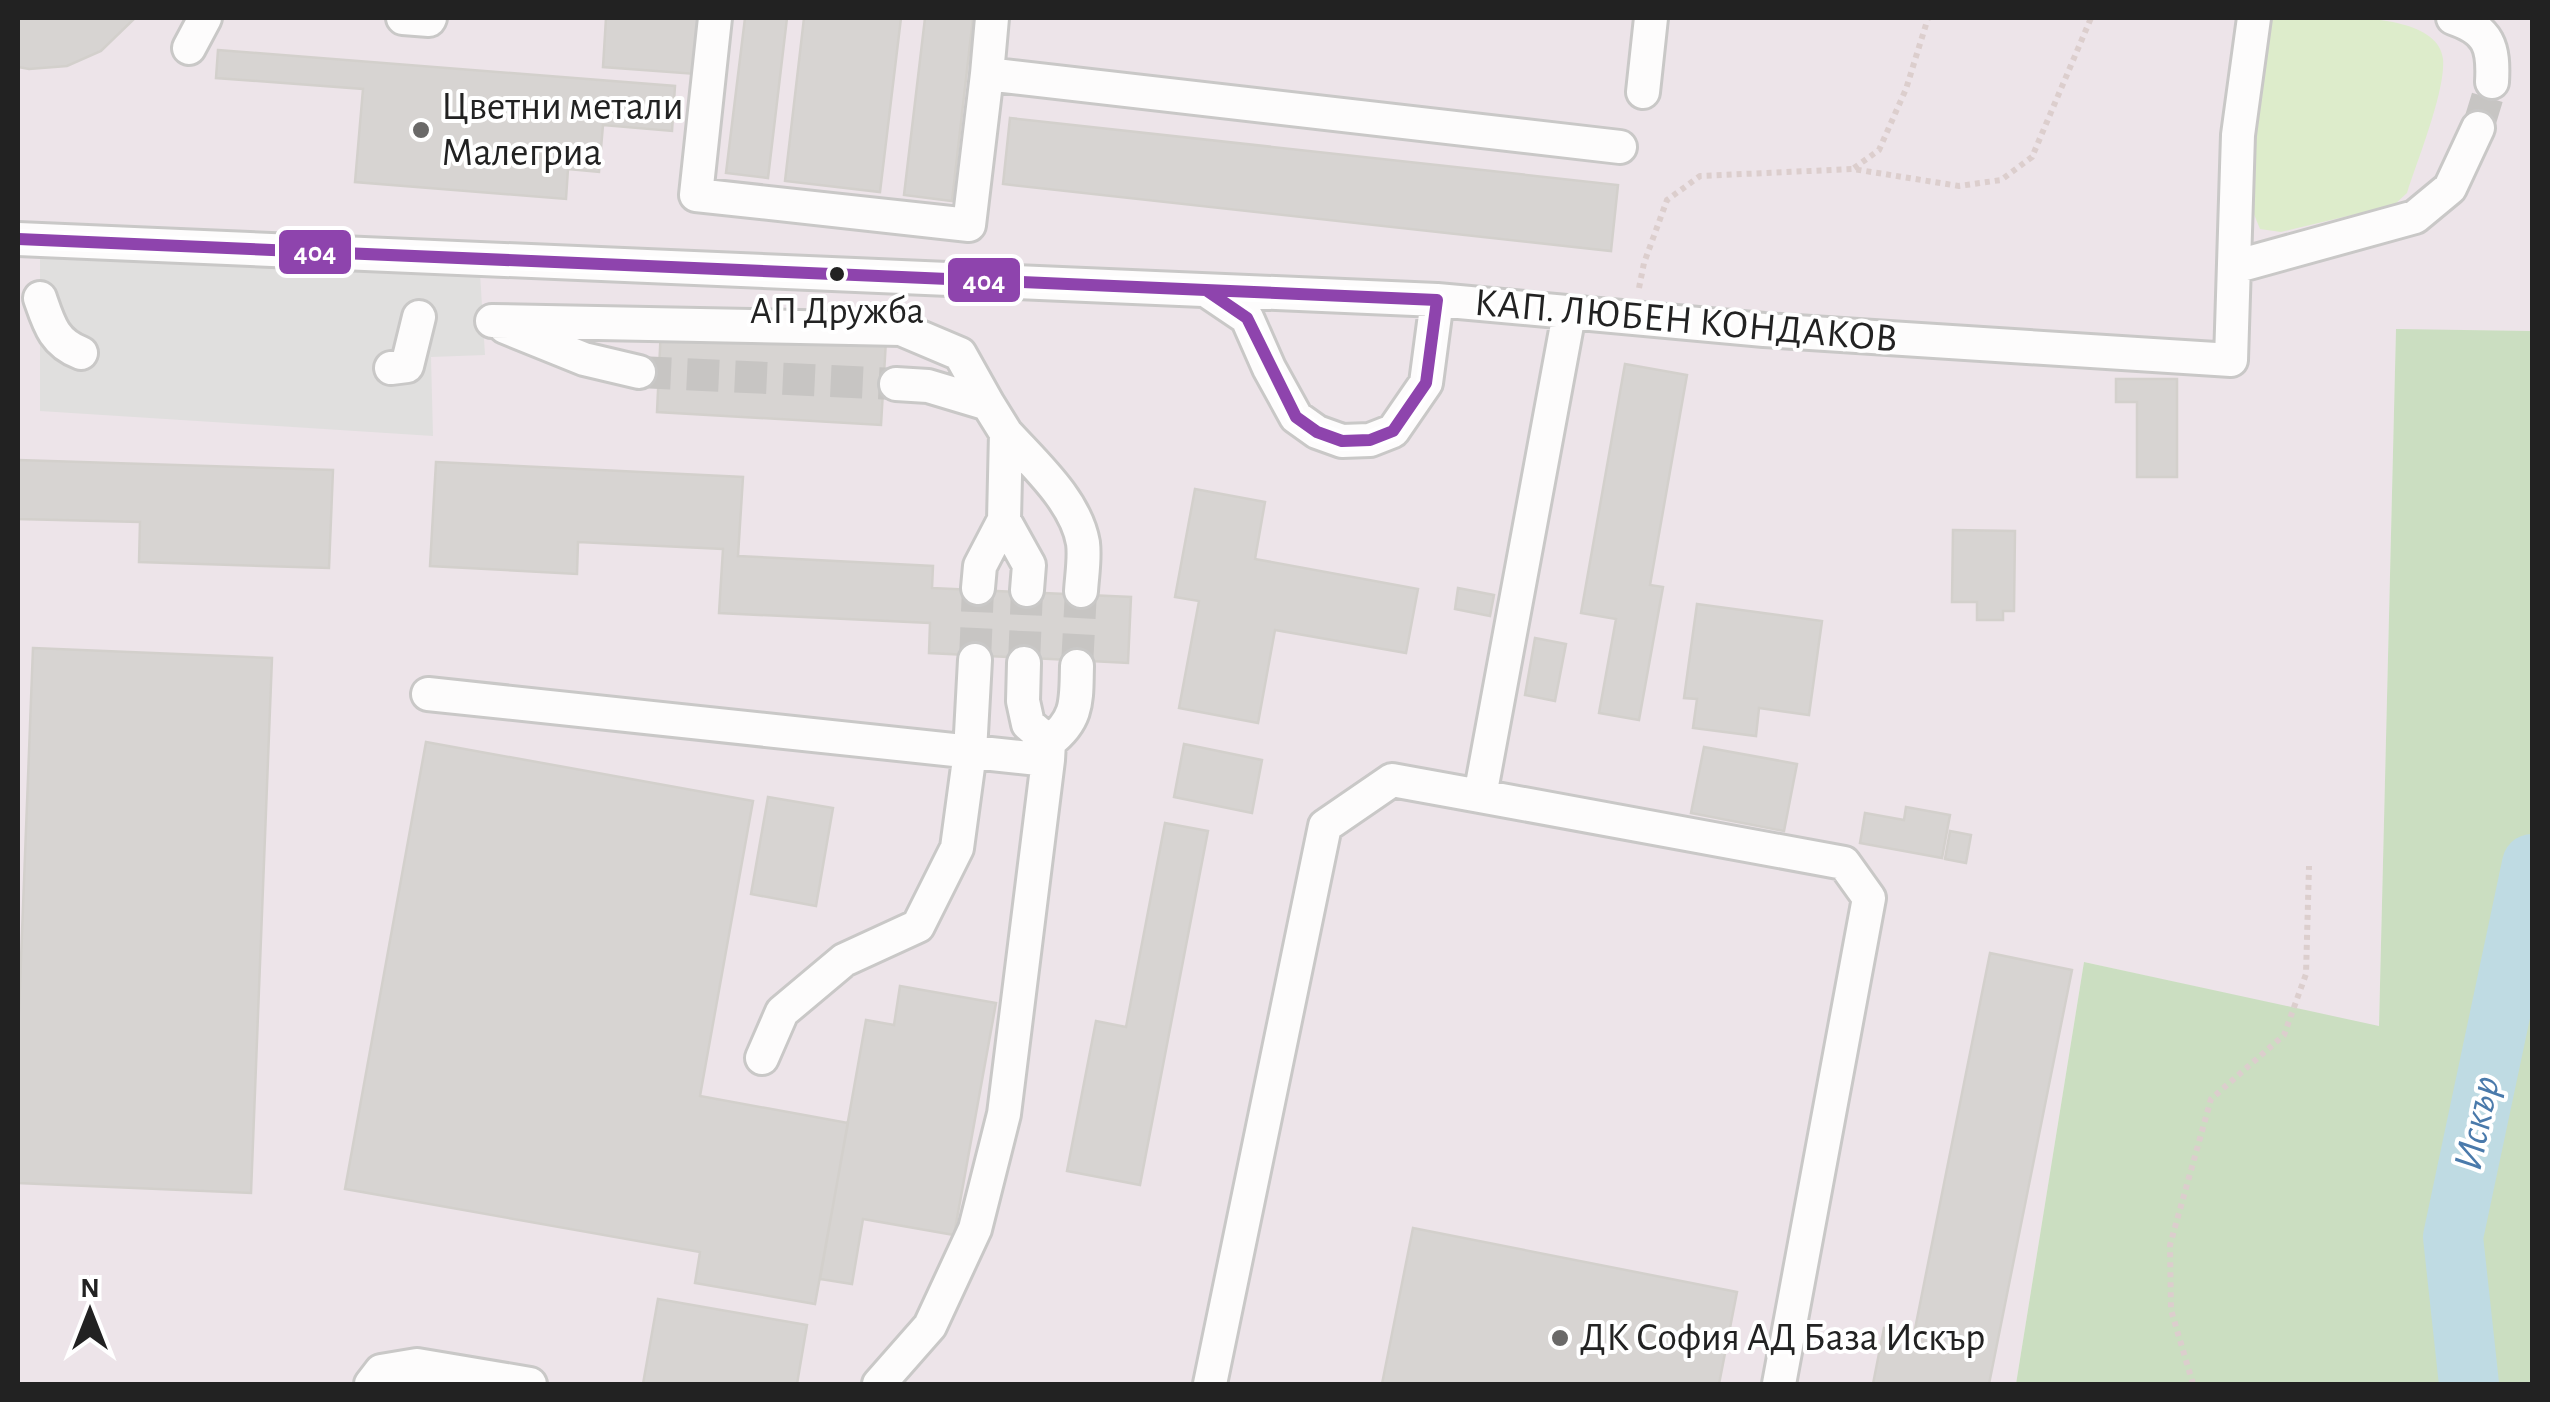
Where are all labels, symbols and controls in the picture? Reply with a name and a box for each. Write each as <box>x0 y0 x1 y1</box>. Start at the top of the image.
place label: Цветни метали Малегриа <box>441 87 684 173</box>
marker: Цветни метали Малегриа <box>410 119 432 141</box>
line badge: 404 <box>277 228 353 276</box>
text: 404 <box>294 239 336 267</box>
line badge: 404 <box>946 256 1022 304</box>
marker: АП Дружба <box>827 264 847 284</box>
text: 404 <box>963 268 1005 296</box>
street label: КАП. ЛЮБЕН КОНДАКОВ <box>1473 283 1899 359</box>
place label: АП Дружба <box>750 293 924 331</box>
water label: Искър <box>2447 1072 2508 1174</box>
north arrow <box>40 1262 140 1362</box>
text: N <box>80 1275 100 1303</box>
place label: ДК София АД База Искър <box>1580 1318 1985 1358</box>
marker: ДК София АД База Искър <box>1549 1327 1571 1349</box>

